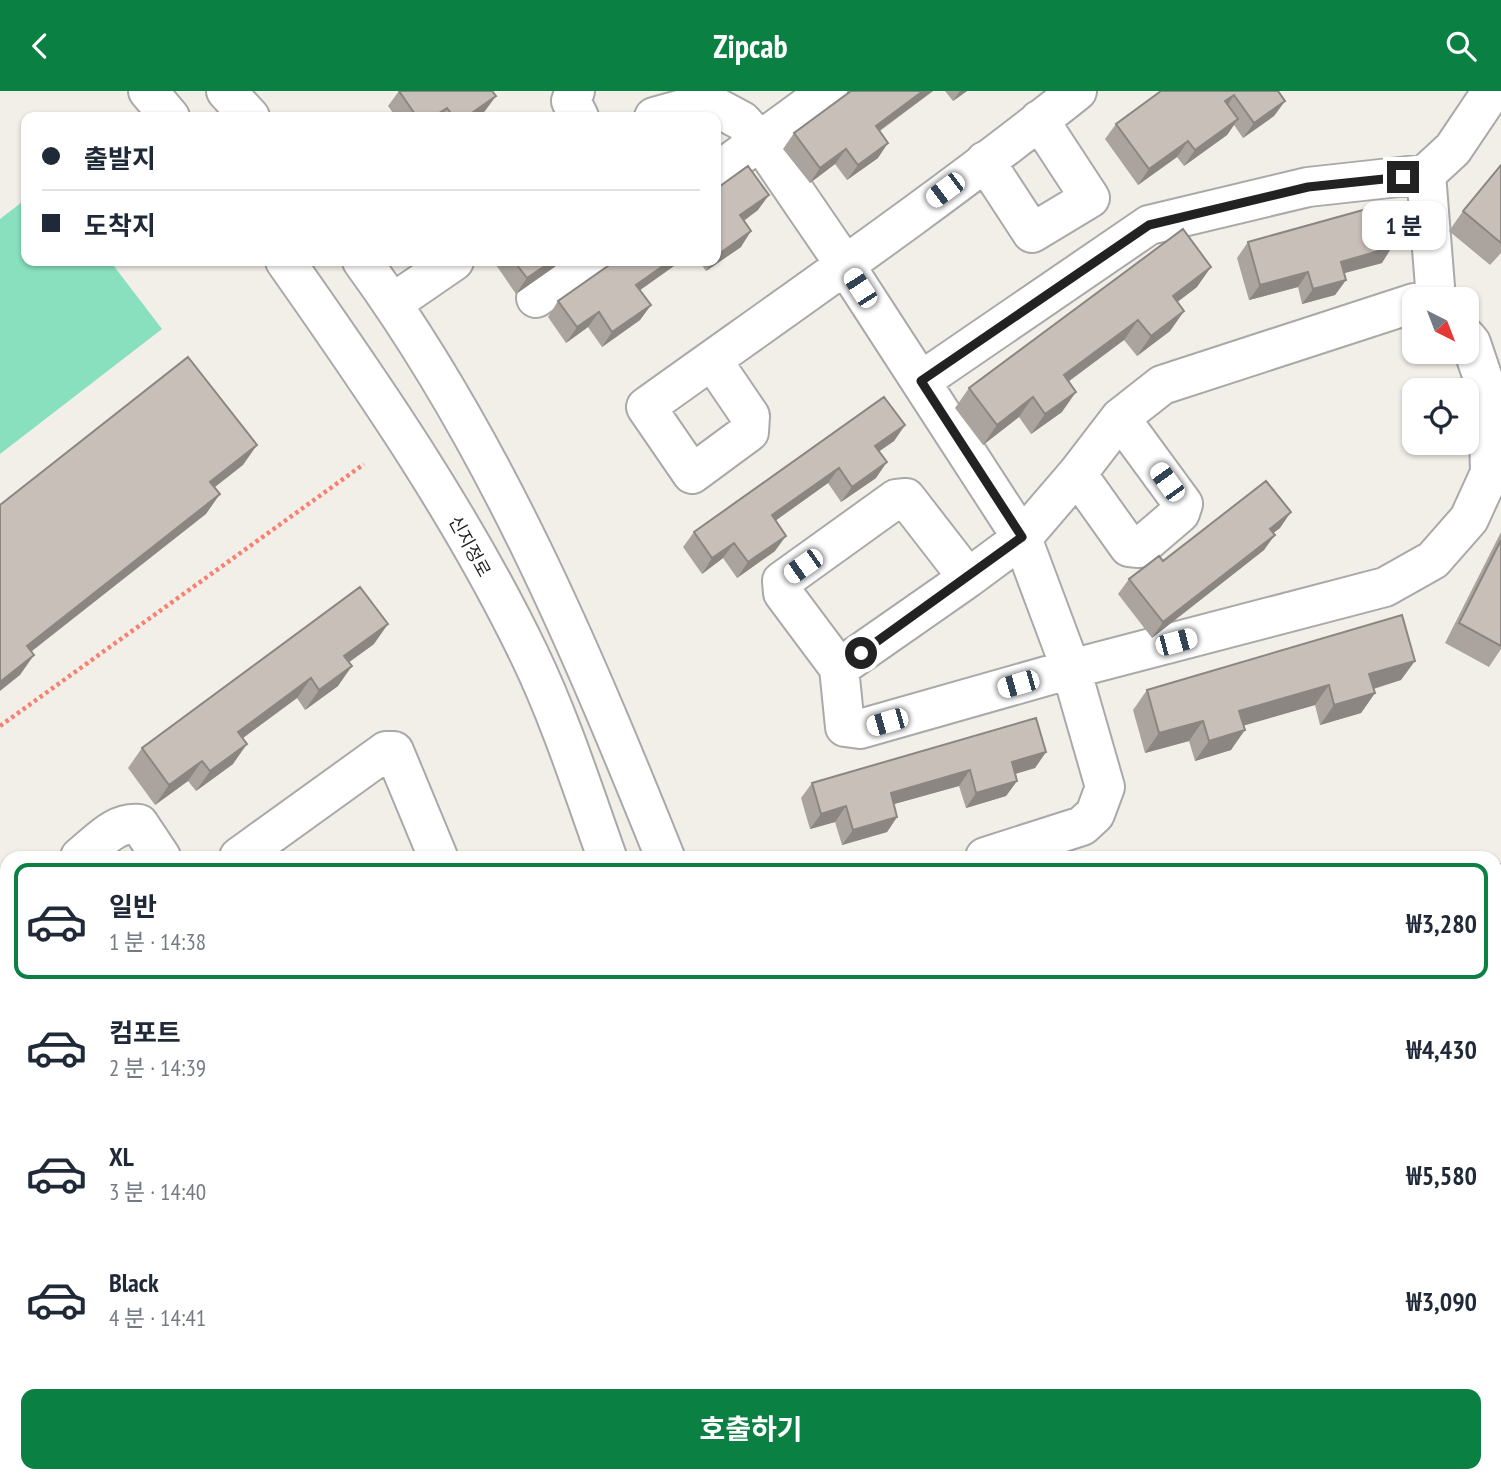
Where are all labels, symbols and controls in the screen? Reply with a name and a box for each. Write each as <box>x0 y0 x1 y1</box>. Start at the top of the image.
text: Zipcab <box>713 25 788 67</box>
icon: back <box>21 27 59 65</box>
icon: search <box>1442 27 1480 65</box>
text: 출발지 <box>84 142 156 175</box>
route end <box>1387 161 1419 193</box>
car <box>922 169 969 211</box>
callout: 1 분 <box>1361 201 1445 251</box>
text: 도착지 <box>84 209 156 242</box>
text: 1 분 <box>1386 211 1422 240</box>
car <box>840 265 881 311</box>
north arrow <box>1402 287 1479 364</box>
map controls <box>1402 287 1479 455</box>
button: locate <box>1402 378 1479 455</box>
car <box>1147 459 1188 505</box>
street label: 신지정로 <box>444 511 496 581</box>
car <box>780 545 827 587</box>
car <box>1153 626 1200 658</box>
route start <box>845 637 877 669</box>
car <box>995 668 1042 700</box>
car <box>864 706 911 738</box>
icon: car <box>25 890 88 953</box>
text: 일반 <box>109 890 157 923</box>
text: ₩3,280 <box>1406 907 1477 940</box>
text: 1 분 · 14:38 <box>109 927 206 956</box>
icon: car <box>25 1016 88 1079</box>
text: 컴포트 <box>109 1016 181 1049</box>
text: ₩4,430 <box>1406 1033 1477 1066</box>
text: 2 분 · 14:39 <box>109 1053 206 1082</box>
text: XL <box>109 1140 134 1173</box>
icon: car <box>25 1142 88 1205</box>
text: ₩5,580 <box>1406 1159 1477 1192</box>
text: 3 분 · 14:40 <box>109 1177 206 1206</box>
text: Black <box>109 1266 159 1299</box>
icon: car <box>25 1268 88 1331</box>
text: ₩3,090 <box>1406 1285 1477 1318</box>
text: 4 분 · 14:41 <box>109 1303 206 1332</box>
button: 호출하기 <box>21 1389 1481 1469</box>

